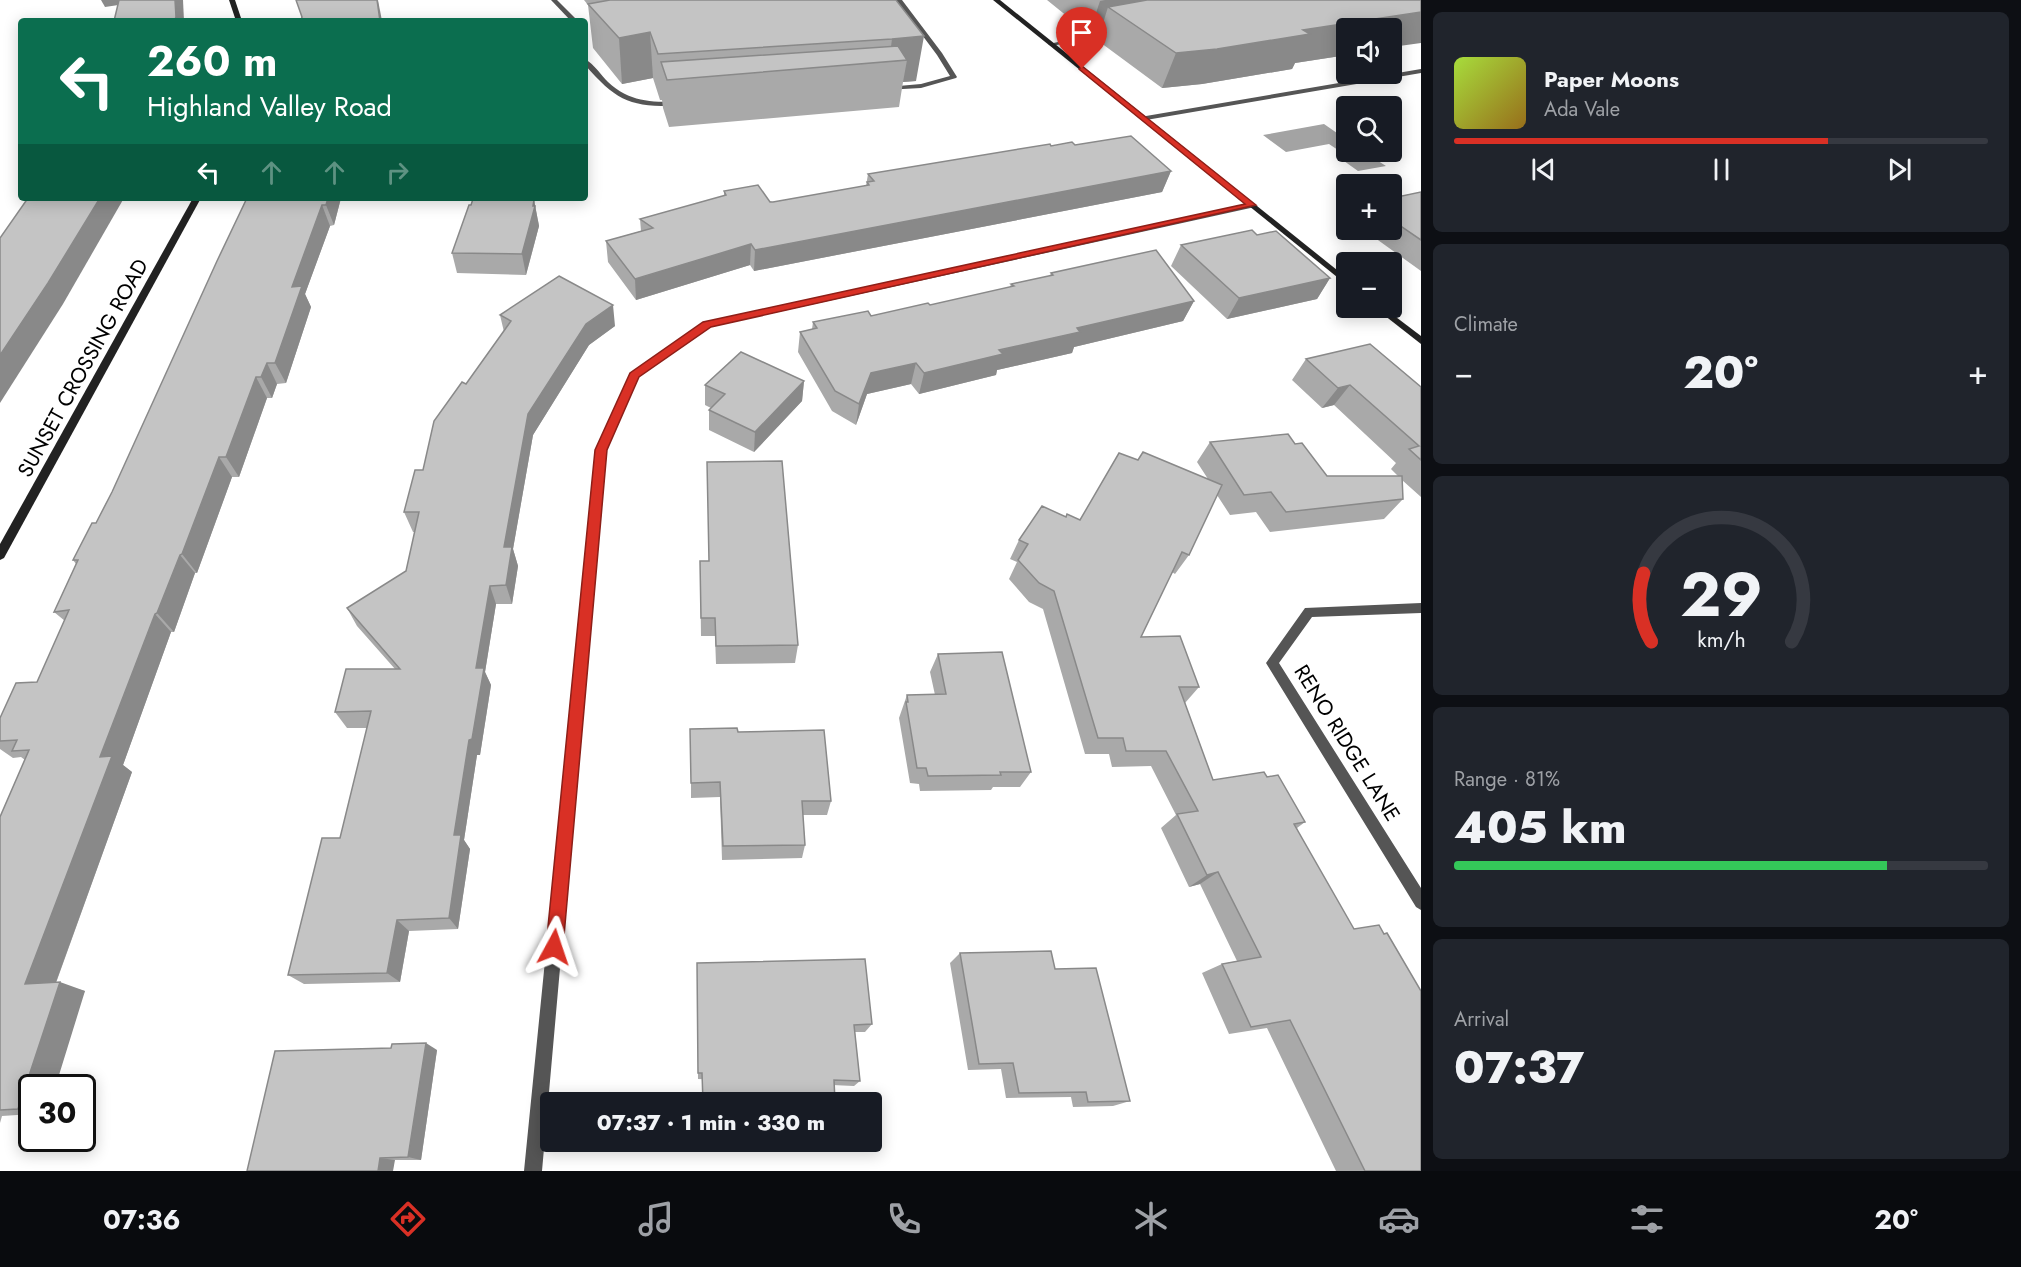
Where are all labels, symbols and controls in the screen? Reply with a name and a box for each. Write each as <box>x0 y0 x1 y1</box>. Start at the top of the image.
pin <box>1056 7 1107 69</box>
icon: arrive <box>1065 16 1098 49</box>
map controls <box>1336 18 1402 318</box>
button: sound <box>1336 18 1402 84</box>
text: 260 m <box>147 31 278 92</box>
icon: left <box>48 42 126 120</box>
text: Paper Moons <box>1544 63 1679 95</box>
text: Highland Valley Road <box>147 87 392 126</box>
text: Ada Vale <box>1544 95 1620 124</box>
button: search <box>1336 96 1402 162</box>
icon: previous <box>1527 153 1560 186</box>
icon: pause <box>1705 153 1738 186</box>
icon: next <box>1883 153 1916 186</box>
icon: left <box>192 156 225 189</box>
icon: ahead <box>255 156 288 189</box>
icon: ahead <box>318 156 351 189</box>
icon: right <box>381 156 414 189</box>
button: + <box>1336 174 1402 240</box>
button: − <box>1336 252 1402 318</box>
street label: SUNSET CROSSING ROAD <box>10 253 156 483</box>
text: Climate <box>1454 310 1518 339</box>
text: 20° <box>1683 340 1758 405</box>
text: − <box>1454 349 1473 396</box>
text: + <box>1968 349 1988 396</box>
text: 29 <box>1680 550 1762 640</box>
text: km/h <box>1697 625 1745 656</box>
street label: RENO RIDGE LANE <box>1287 659 1407 827</box>
text: Range · 81% <box>1454 765 1560 794</box>
text: 405 km <box>1454 795 1626 860</box>
position arrow <box>522 915 586 979</box>
text: Arrival <box>1454 1005 1509 1034</box>
text: 07:37 <box>1454 1035 1584 1100</box>
speed limit sign: 30 <box>18 1074 96 1152</box>
text: 07:37 · 1 min · 330 m <box>597 1106 825 1138</box>
icon: directions <box>387 1198 429 1240</box>
icon: music <box>635 1198 677 1240</box>
icon: phone <box>883 1198 925 1240</box>
icon: climate <box>1130 1198 1172 1240</box>
icon: car <box>1378 1198 1420 1240</box>
icon: filters <box>1626 1198 1668 1240</box>
text: 07:36 <box>103 1200 181 1239</box>
text: 20° <box>1874 1200 1918 1239</box>

